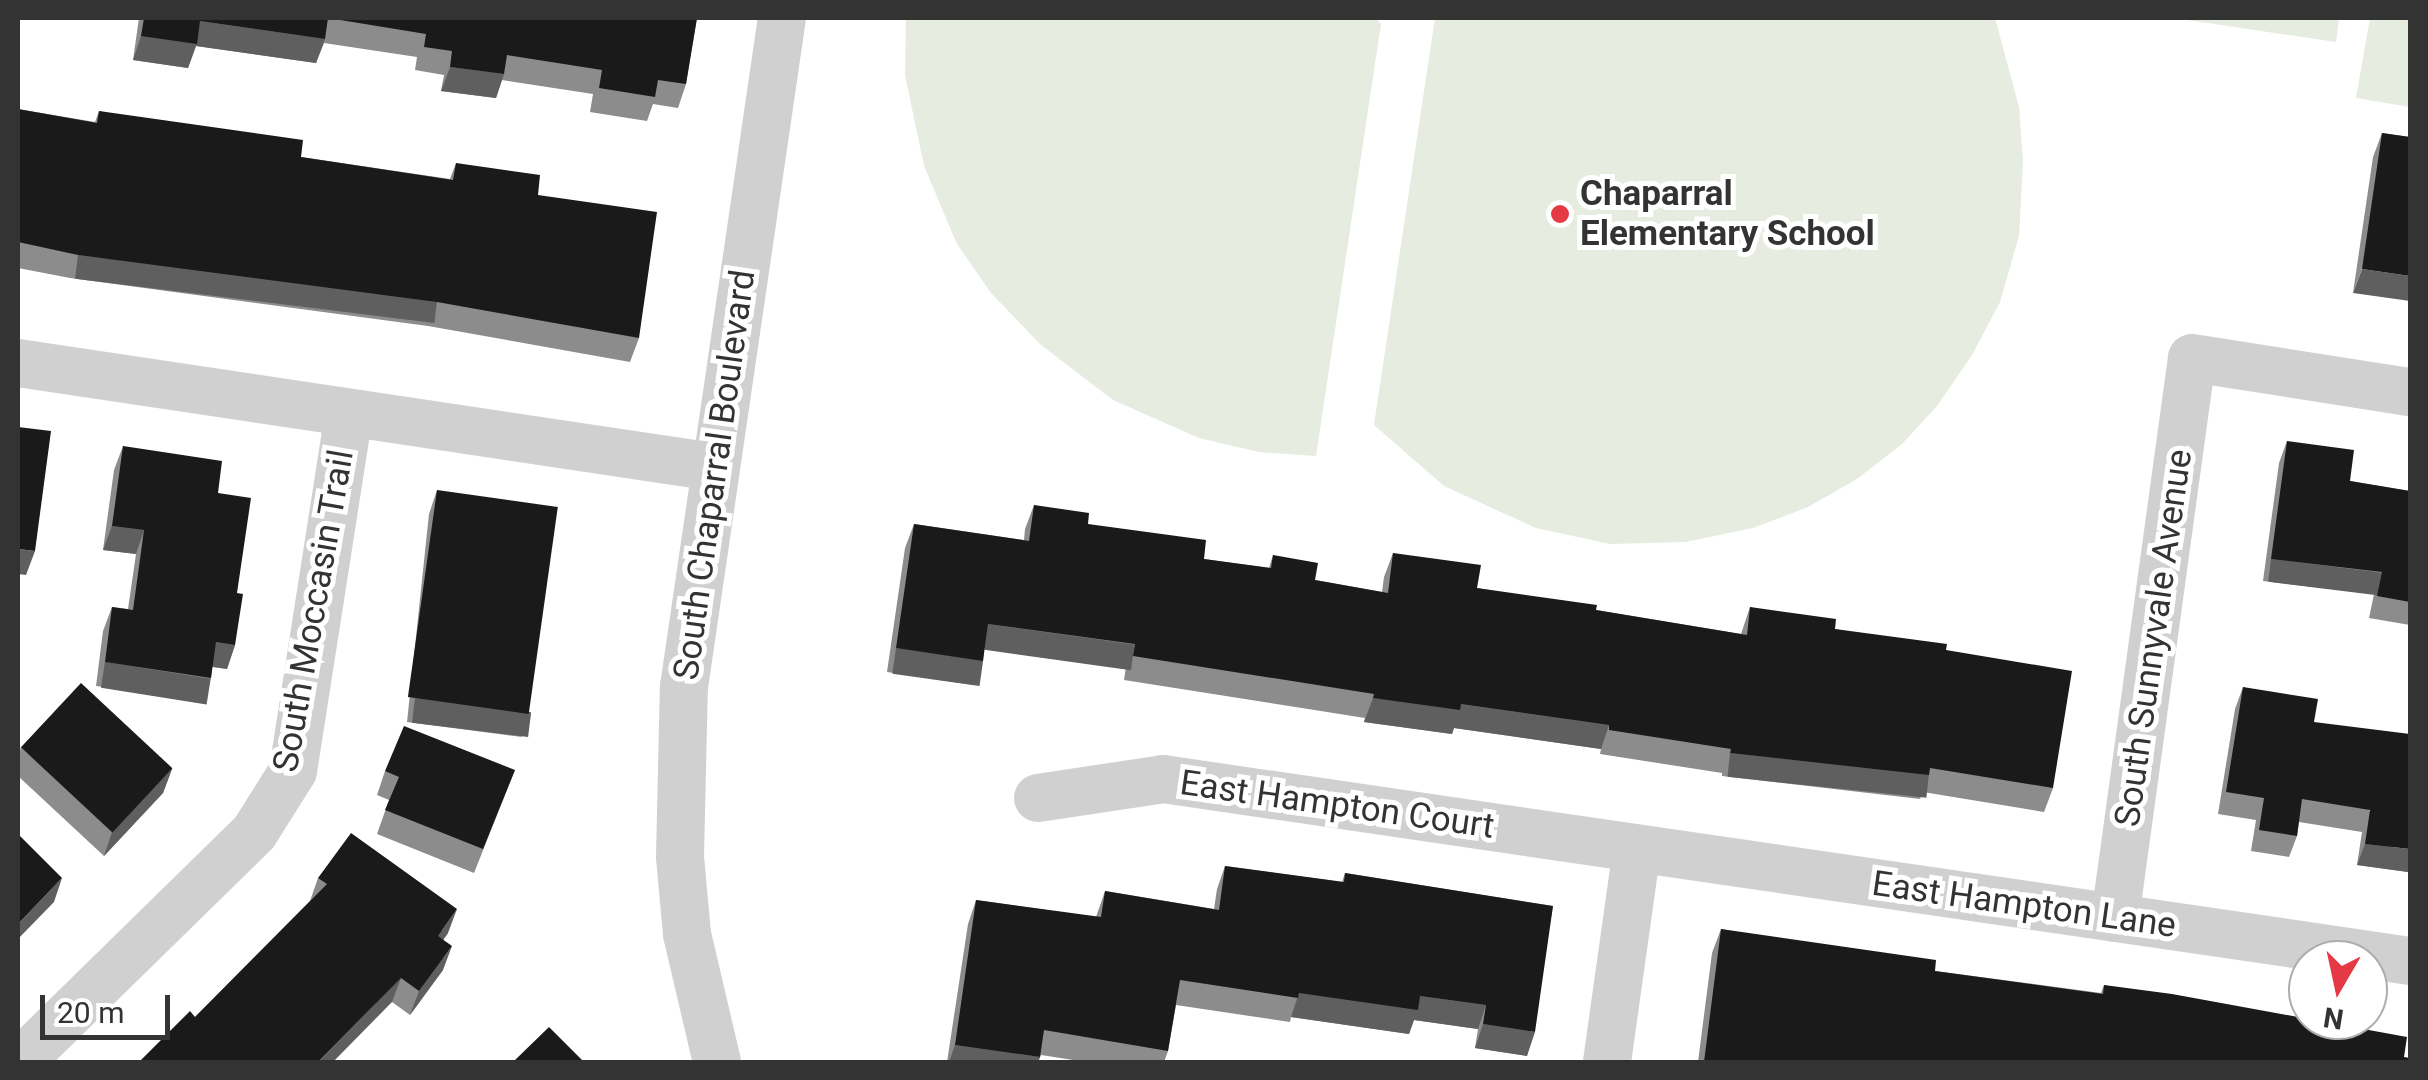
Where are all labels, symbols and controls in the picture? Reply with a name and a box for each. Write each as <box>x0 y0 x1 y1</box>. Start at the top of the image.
place label: Chaparral Elementary School <box>1580 173 1875 255</box>
marker: Chaparral Elementary School <box>1549 203 1571 225</box>
street label: South Chaparral Boulevard <box>665 267 765 683</box>
street label: South Moccasin Trail <box>265 446 363 776</box>
street label: South Sunnyvale Avenue <box>2107 447 2201 829</box>
street label: East Hampton Court <box>1177 762 1497 848</box>
street label: East Hampton Lane <box>1869 863 2179 947</box>
north arrow <box>2288 940 2388 1040</box>
scale bar <box>45 975 175 1037</box>
text: 20 m <box>57 995 124 1030</box>
text: N <box>2321 1000 2346 1036</box>

